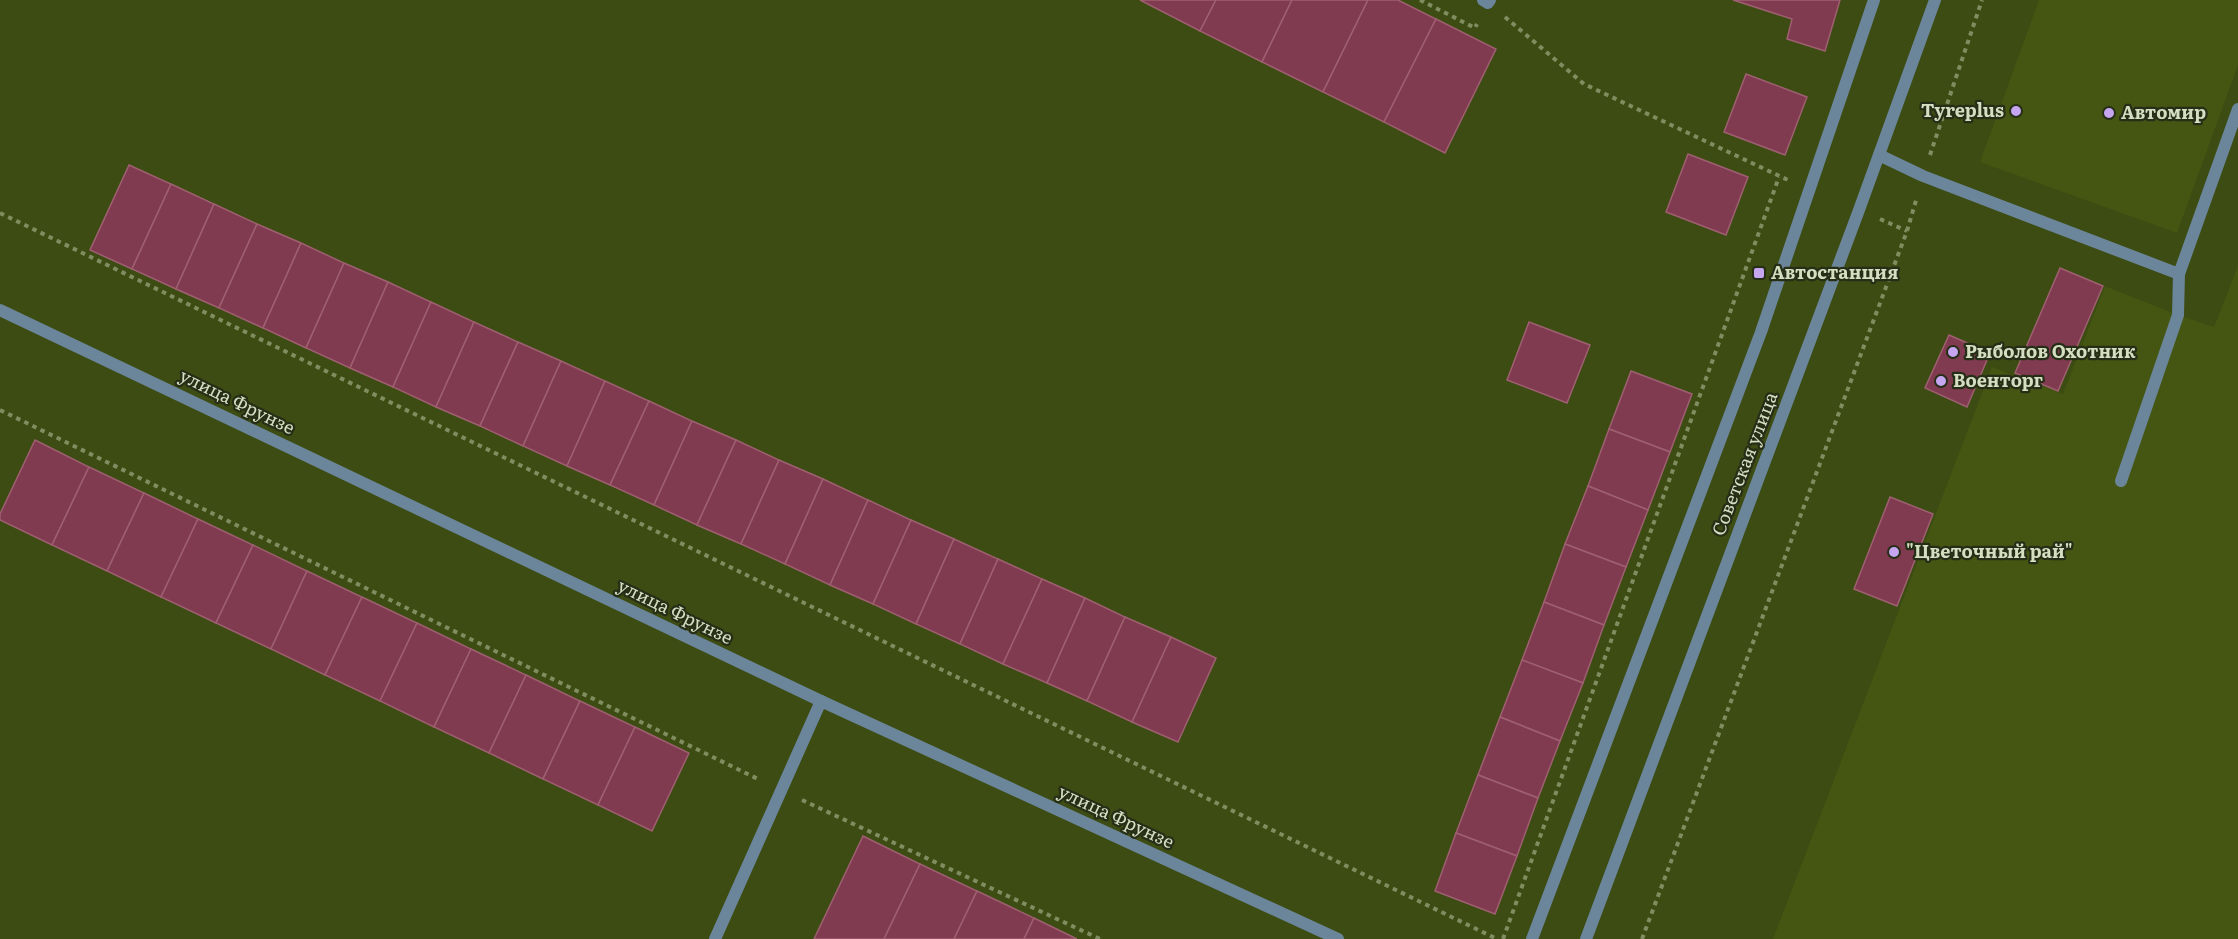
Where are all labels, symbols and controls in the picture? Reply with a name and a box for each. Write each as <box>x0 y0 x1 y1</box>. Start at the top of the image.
place label: Tyreplus <box>1921 96 2004 123</box>
place label: Автомир <box>2121 98 2206 125</box>
marker: Tyreplus <box>2009 104 2023 118</box>
marker: Автомир <box>2102 106 2116 120</box>
place label: Автостанция <box>1771 258 1899 285</box>
marker: Автостанция <box>1752 266 1766 280</box>
place label: Рыболов Охотник <box>1965 337 2136 364</box>
marker: Рыболов Охотник <box>1946 345 1960 359</box>
street label: улица Фрунзе <box>175 361 300 440</box>
place label: Военторг <box>1953 366 2044 393</box>
marker: Военторг <box>1934 374 1948 388</box>
street label: Советская улица <box>1704 387 1784 539</box>
place label: "Цветочный рай" <box>1906 537 2073 564</box>
marker: "Цветочный рай" <box>1887 545 1901 559</box>
street label: улица Фрунзе <box>613 571 738 650</box>
street label: улица Фрунзе <box>1054 777 1179 854</box>

